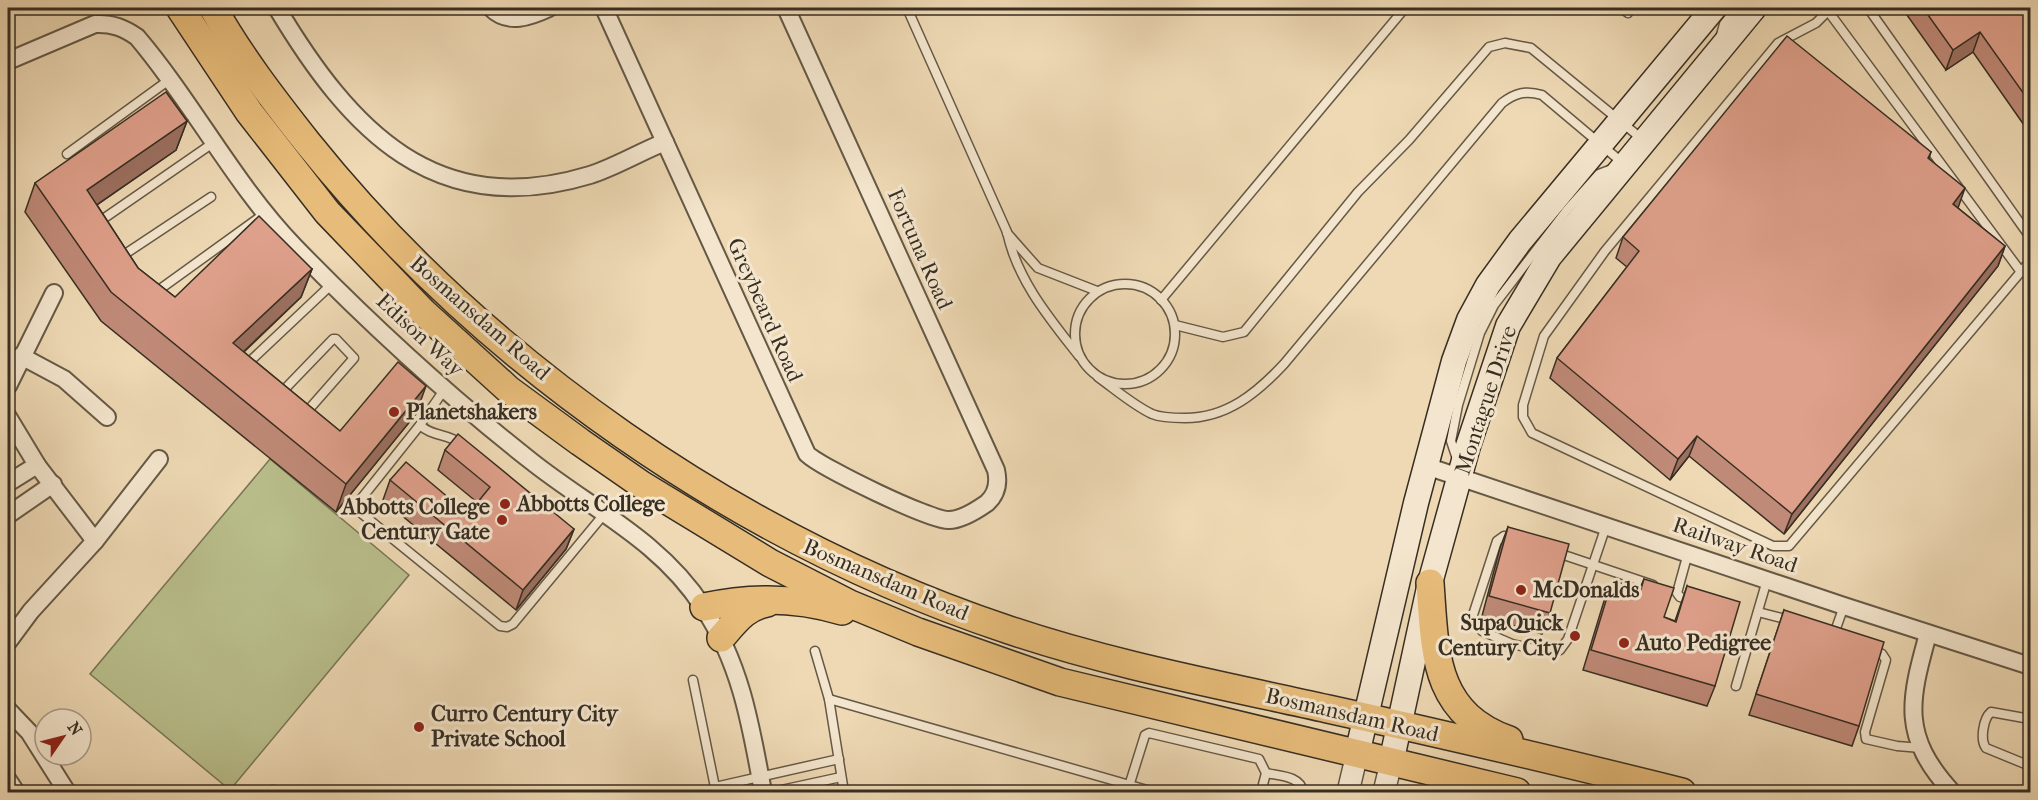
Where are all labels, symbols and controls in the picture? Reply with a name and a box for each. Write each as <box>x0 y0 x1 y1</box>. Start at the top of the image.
street label: Fortuna Road <box>882 185 959 314</box>
street label: Greybeard Road <box>722 234 809 387</box>
street label: Bosmansdam Road <box>405 250 556 387</box>
street label: Edison Way <box>371 288 470 383</box>
street label: Montague Drive <box>1450 322 1522 478</box>
place label: Planetshakers <box>406 399 537 425</box>
marker: Planetshakers <box>387 405 401 419</box>
place label: Abbotts College <box>515 491 665 517</box>
place label: Abbotts College Century Gate <box>340 494 490 545</box>
marker: Abbotts College <box>498 497 512 511</box>
street label: Railway Road <box>1669 512 1802 579</box>
marker: Abbotts College Century Gate <box>495 513 509 527</box>
street label: Bosmansdam Road <box>799 533 974 627</box>
place label: McDonalds <box>1532 577 1639 603</box>
marker: McDonalds <box>1514 583 1528 597</box>
place label: SupaQuick Century City <box>1438 610 1564 661</box>
marker: SupaQuick Century City <box>1568 629 1582 643</box>
place label: Auto Pedigree <box>1634 630 1771 656</box>
marker: Auto Pedigree <box>1617 636 1631 650</box>
street label: Bosmansdam Road <box>1263 682 1442 748</box>
place label: Curro Century City Private School <box>431 701 619 752</box>
north arrow <box>33 707 93 767</box>
text: N <box>64 718 87 740</box>
marker: Curro Century City Private School <box>412 720 426 734</box>

